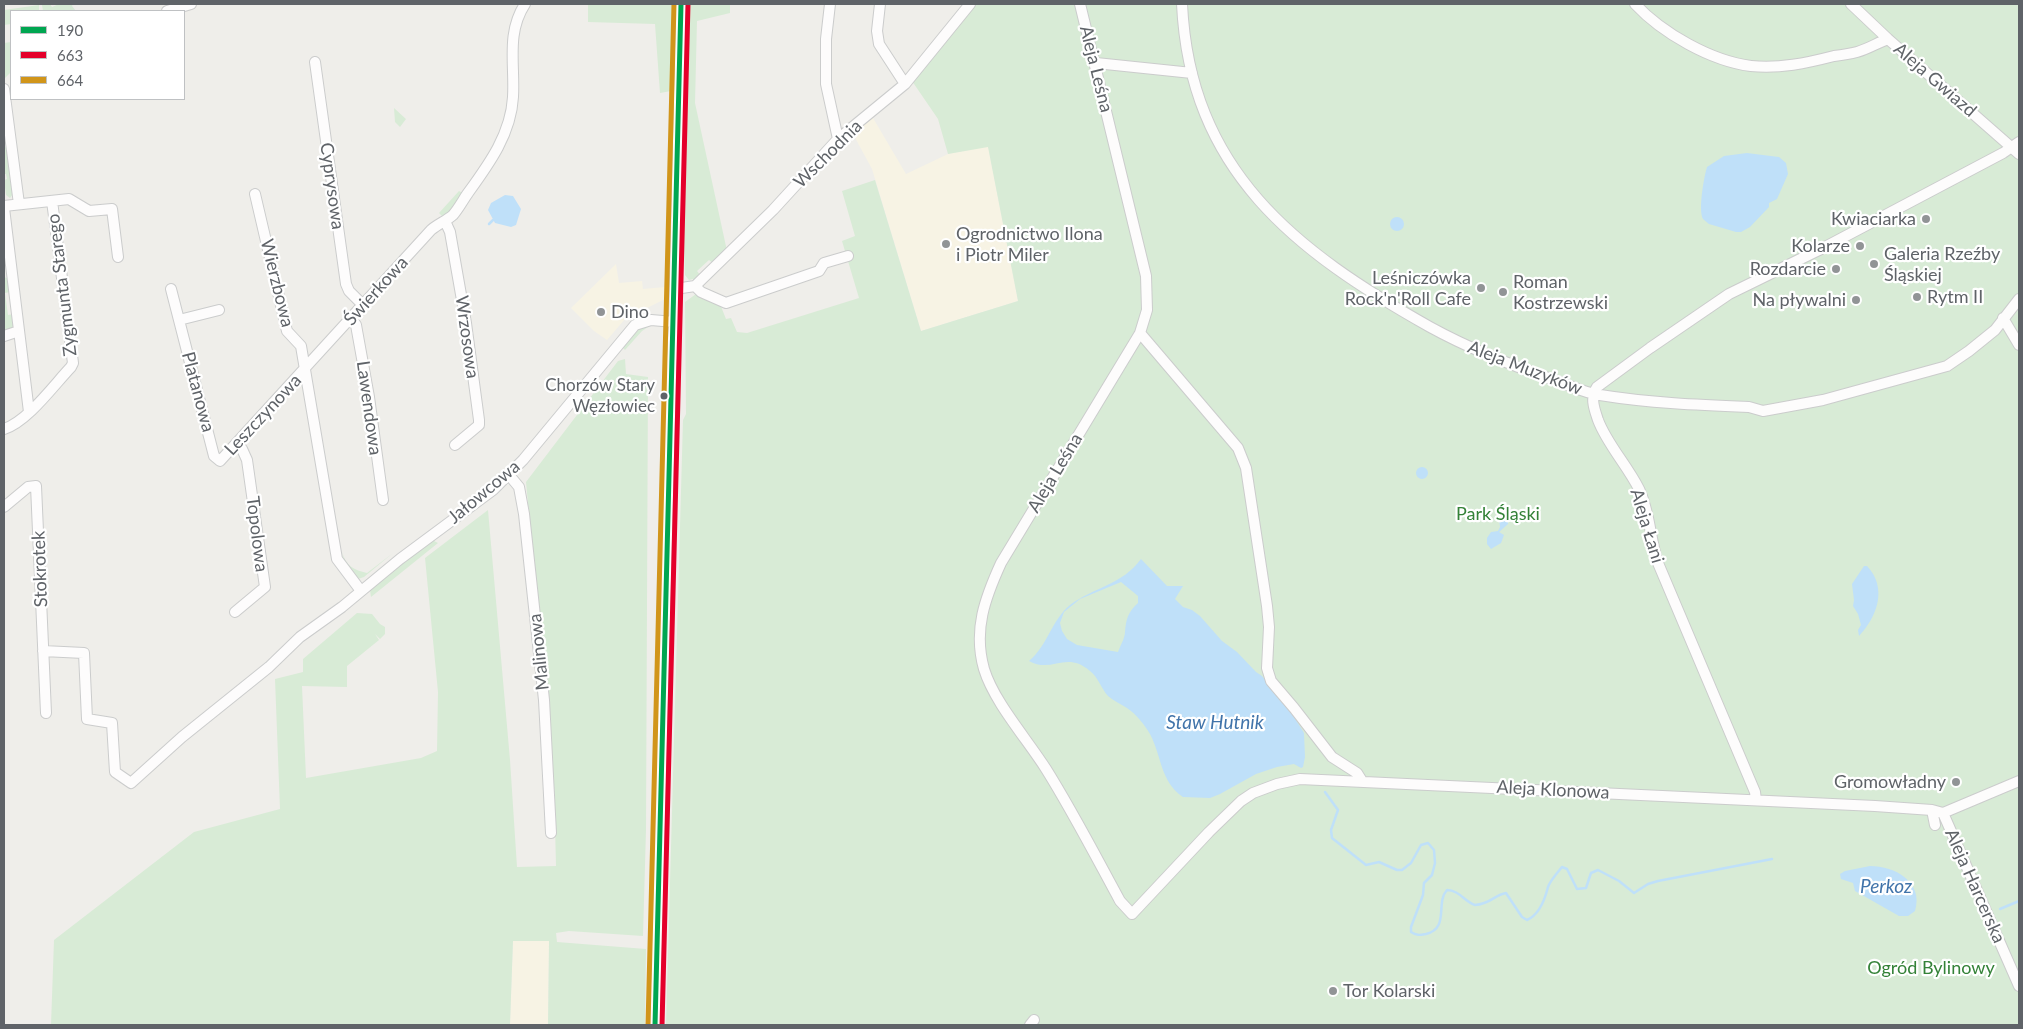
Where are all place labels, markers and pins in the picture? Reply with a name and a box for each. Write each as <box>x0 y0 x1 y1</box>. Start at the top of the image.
place label: Kwiaciarka <box>1831 208 1916 230</box>
marker: Kwiaciarka <box>1920 213 1932 225</box>
place label: Ogrodnictwo Ilona i Piotr Miler <box>956 223 1103 266</box>
place label: Kolarze <box>1791 235 1850 257</box>
marker: Ogrodnictwo Ilona i Piotr Miler <box>940 238 952 250</box>
marker: Kolarze <box>1854 240 1866 252</box>
place label: Galeria Rzeźby Śląskiej <box>1884 243 2000 286</box>
place label: Rozdarcie <box>1750 258 1826 280</box>
marker: Galeria Rzeźby Śląskiej <box>1868 258 1880 270</box>
marker: Rozdarcie <box>1830 263 1842 275</box>
place label: Leśniczówka Rock'n'Roll Cafe <box>1345 267 1471 310</box>
place label: Roman Kostrzewski <box>1513 271 1608 314</box>
marker: Leśniczówka Rock'n'Roll Cafe <box>1475 282 1487 294</box>
marker: Roman Kostrzewski <box>1497 286 1509 298</box>
place label: Rytm II <box>1927 286 1983 308</box>
place label: Na pływalni <box>1752 289 1846 311</box>
marker: Rytm II <box>1911 291 1923 303</box>
marker: Na pływalni <box>1850 294 1862 306</box>
place label: Dino <box>611 301 649 323</box>
marker: Dino <box>595 306 607 318</box>
place label: Chorzów Stary Węzłowiec <box>545 376 655 416</box>
marker: Chorzów Stary Węzłowiec <box>659 391 669 401</box>
place label: Gromowładny <box>1834 771 1946 793</box>
marker: Gromowładny <box>1950 776 1962 788</box>
place label: Tor Kolarski <box>1343 980 1435 1002</box>
marker: Tor Kolarski <box>1327 985 1339 997</box>

